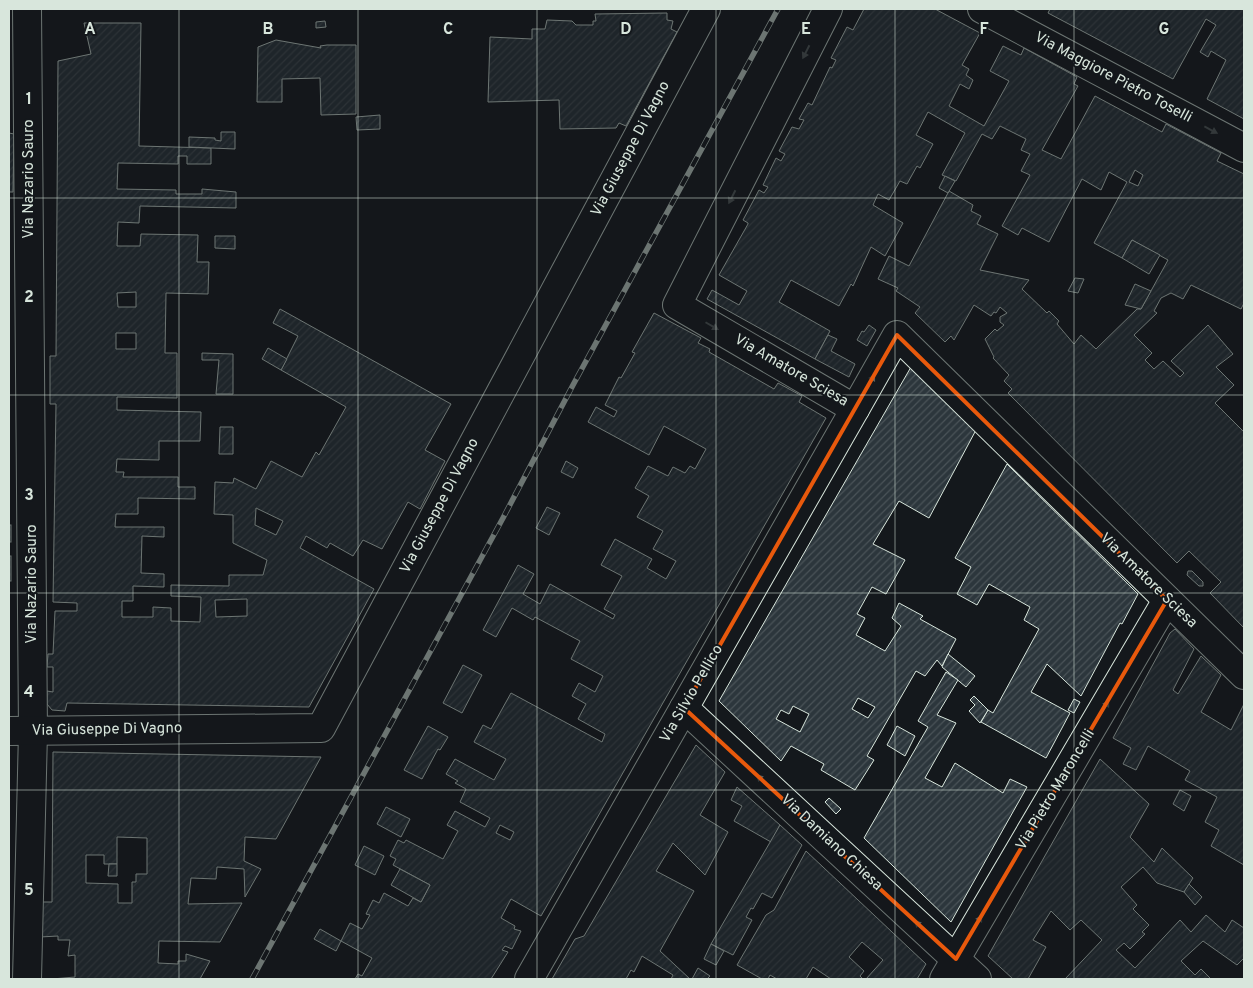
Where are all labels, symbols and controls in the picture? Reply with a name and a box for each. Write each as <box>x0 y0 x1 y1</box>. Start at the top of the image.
text: A <box>84 20 96 40</box>
text: B <box>262 20 274 40</box>
text: C <box>443 20 453 40</box>
text: D <box>620 20 632 40</box>
text: E <box>801 20 811 40</box>
text: F <box>979 20 989 40</box>
text: G <box>1159 20 1169 40</box>
street label: Via Maggiore Pietro Toselli <box>1031 28 1195 128</box>
one-way arrow <box>802 45 810 59</box>
street label: Via Giuseppe Di Vagno <box>587 78 675 220</box>
text: 1 <box>26 90 32 110</box>
street label: Via Nazario Sauro <box>20 119 39 239</box>
one-way arrow <box>1203 126 1218 134</box>
one-way arrow <box>728 190 736 204</box>
text: 2 <box>24 288 34 308</box>
one-way arrow <box>705 321 718 330</box>
street label: Via Amatore Sciesa <box>731 331 851 411</box>
one-way arrow <box>867 374 875 389</box>
street label: Via Giuseppe Di Vagno <box>396 435 484 577</box>
text: 3 <box>24 486 34 506</box>
street label: Via Nazario Sauro <box>23 524 42 644</box>
street label: Via Amatore Sciesa <box>1095 529 1201 633</box>
street label: Via Silvio Pellico <box>656 641 728 747</box>
text: 4 <box>24 683 34 703</box>
one-way arrow <box>1100 700 1109 713</box>
street label: Via Giuseppe Di Vagno <box>31 719 183 741</box>
street label: Via Pietro Maroncelli <box>1012 726 1100 854</box>
one-way arrow <box>756 774 768 786</box>
street label: Via Damiano Chiesa <box>776 791 886 895</box>
text: 5 <box>24 881 34 901</box>
one-way arrow <box>973 915 982 928</box>
one-way arrow <box>914 920 926 932</box>

